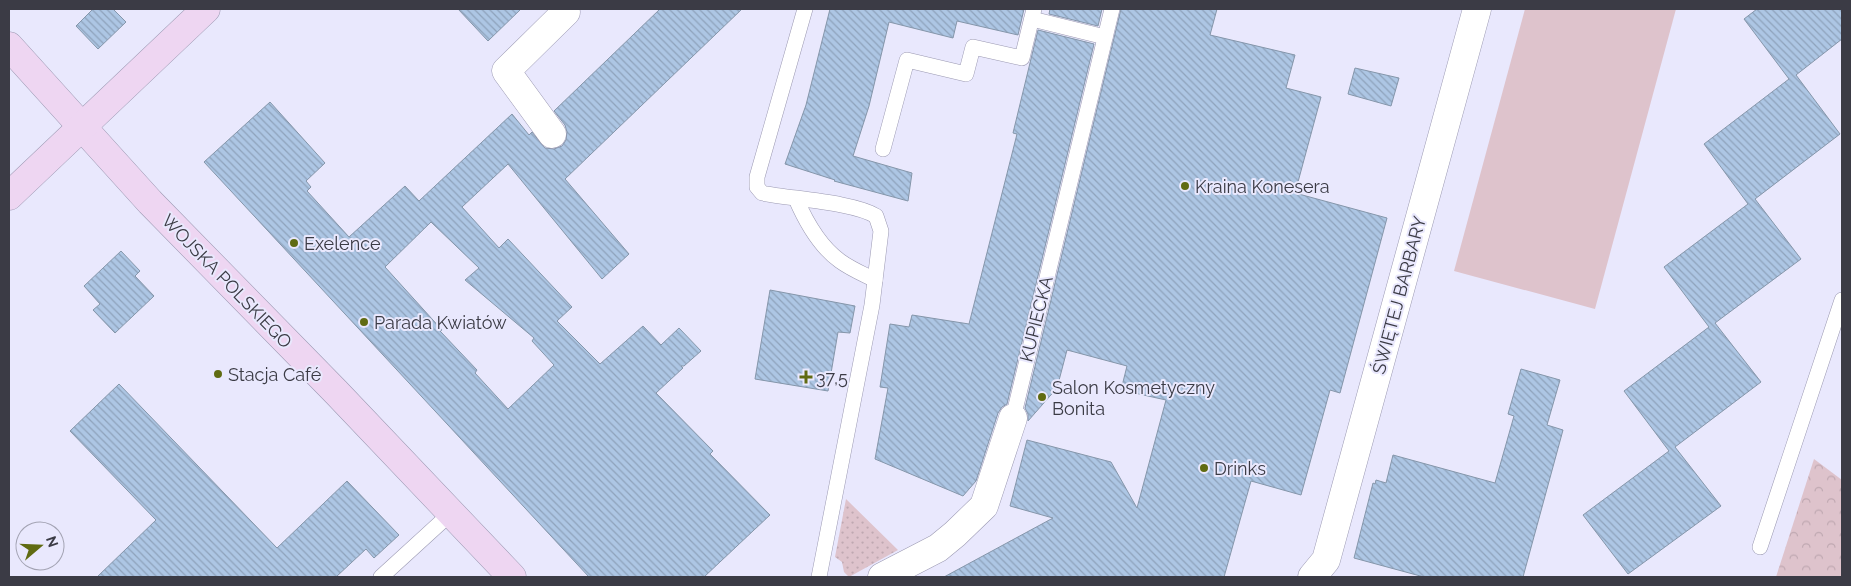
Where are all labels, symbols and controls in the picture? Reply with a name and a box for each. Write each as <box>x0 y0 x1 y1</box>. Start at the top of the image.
place label: Kraina Konesera <box>1195 176 1330 197</box>
marker: Kraina Konesera <box>1179 180 1191 192</box>
street label: WOJSKA POLSKIEGO <box>158 210 296 352</box>
street label: ŚWIĘTEJ BARBARY <box>1367 213 1430 376</box>
place label: Exelence <box>304 233 381 254</box>
marker: Exelence <box>288 237 300 249</box>
street label: KUPIECKA <box>1015 274 1057 364</box>
place label: Parada Kwiatów <box>374 312 507 333</box>
marker: Parada Kwiatów <box>358 316 370 328</box>
place label: Stacja Café <box>228 364 322 385</box>
place label: 37,5 <box>816 367 848 388</box>
marker: Stacja Café <box>212 368 224 380</box>
marker: 37,5 <box>800 371 812 383</box>
place label: Salon Kosmetyczny Bonita <box>1052 377 1215 419</box>
marker: Salon Kosmetyczny Bonita <box>1036 391 1048 403</box>
place label: Drinks <box>1214 458 1266 479</box>
marker: Drinks <box>1198 462 1210 474</box>
north arrow <box>15 521 65 571</box>
text: N <box>43 534 62 549</box>

